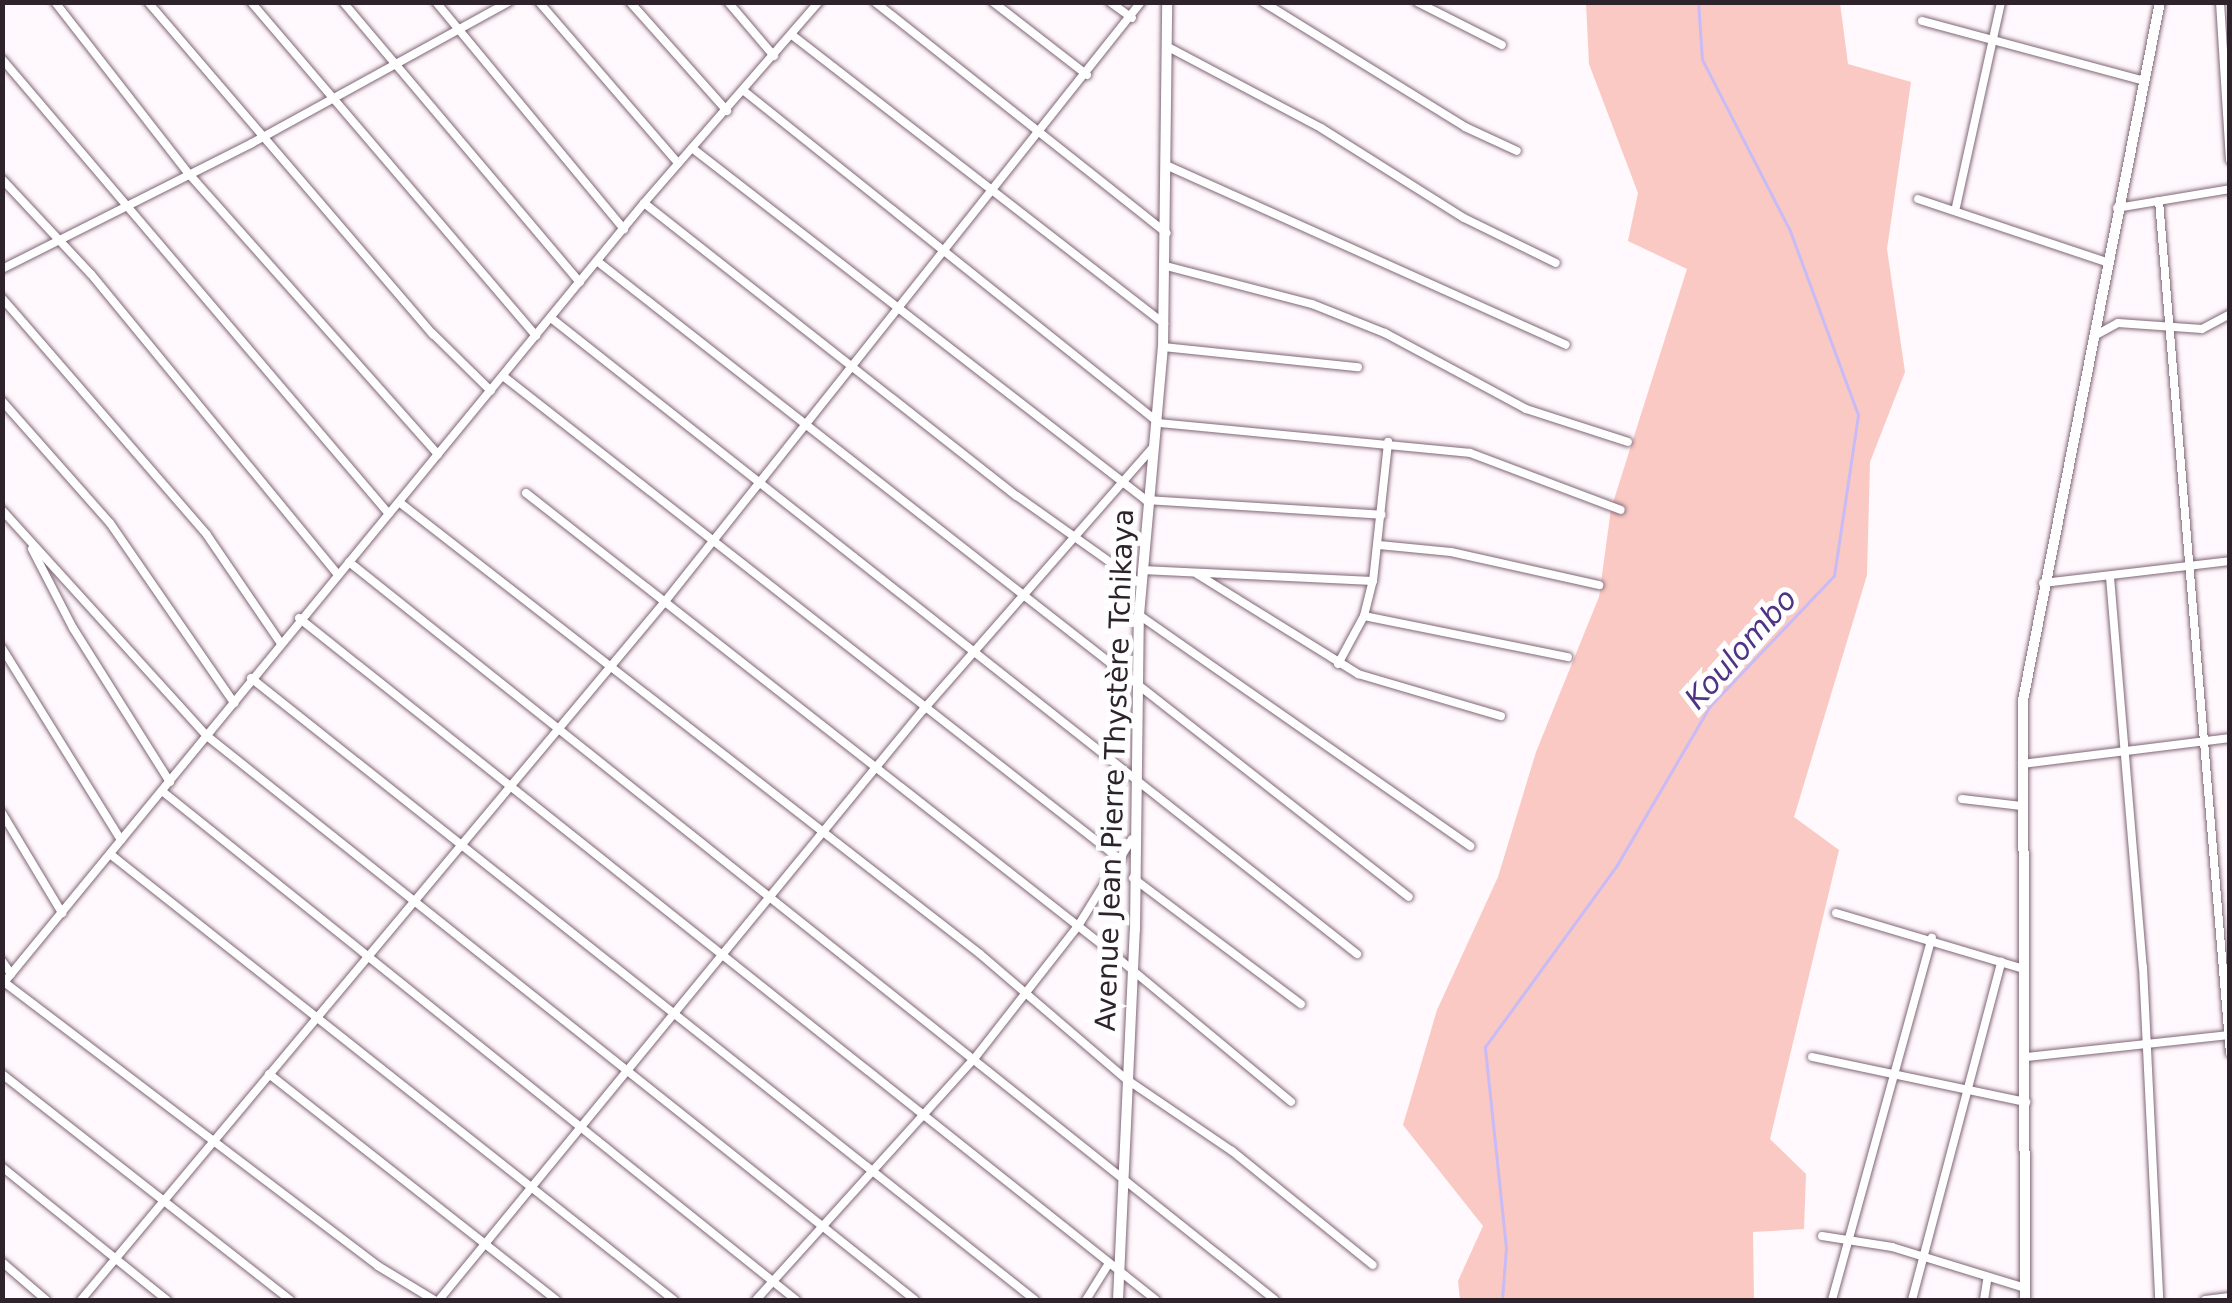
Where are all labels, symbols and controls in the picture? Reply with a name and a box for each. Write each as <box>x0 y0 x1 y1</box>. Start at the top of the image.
street label: Avenue Jean Pierre Thystère Tchikaya <box>1089 508 1141 1032</box>
water label: Koulombo <box>1678 581 1804 717</box>

